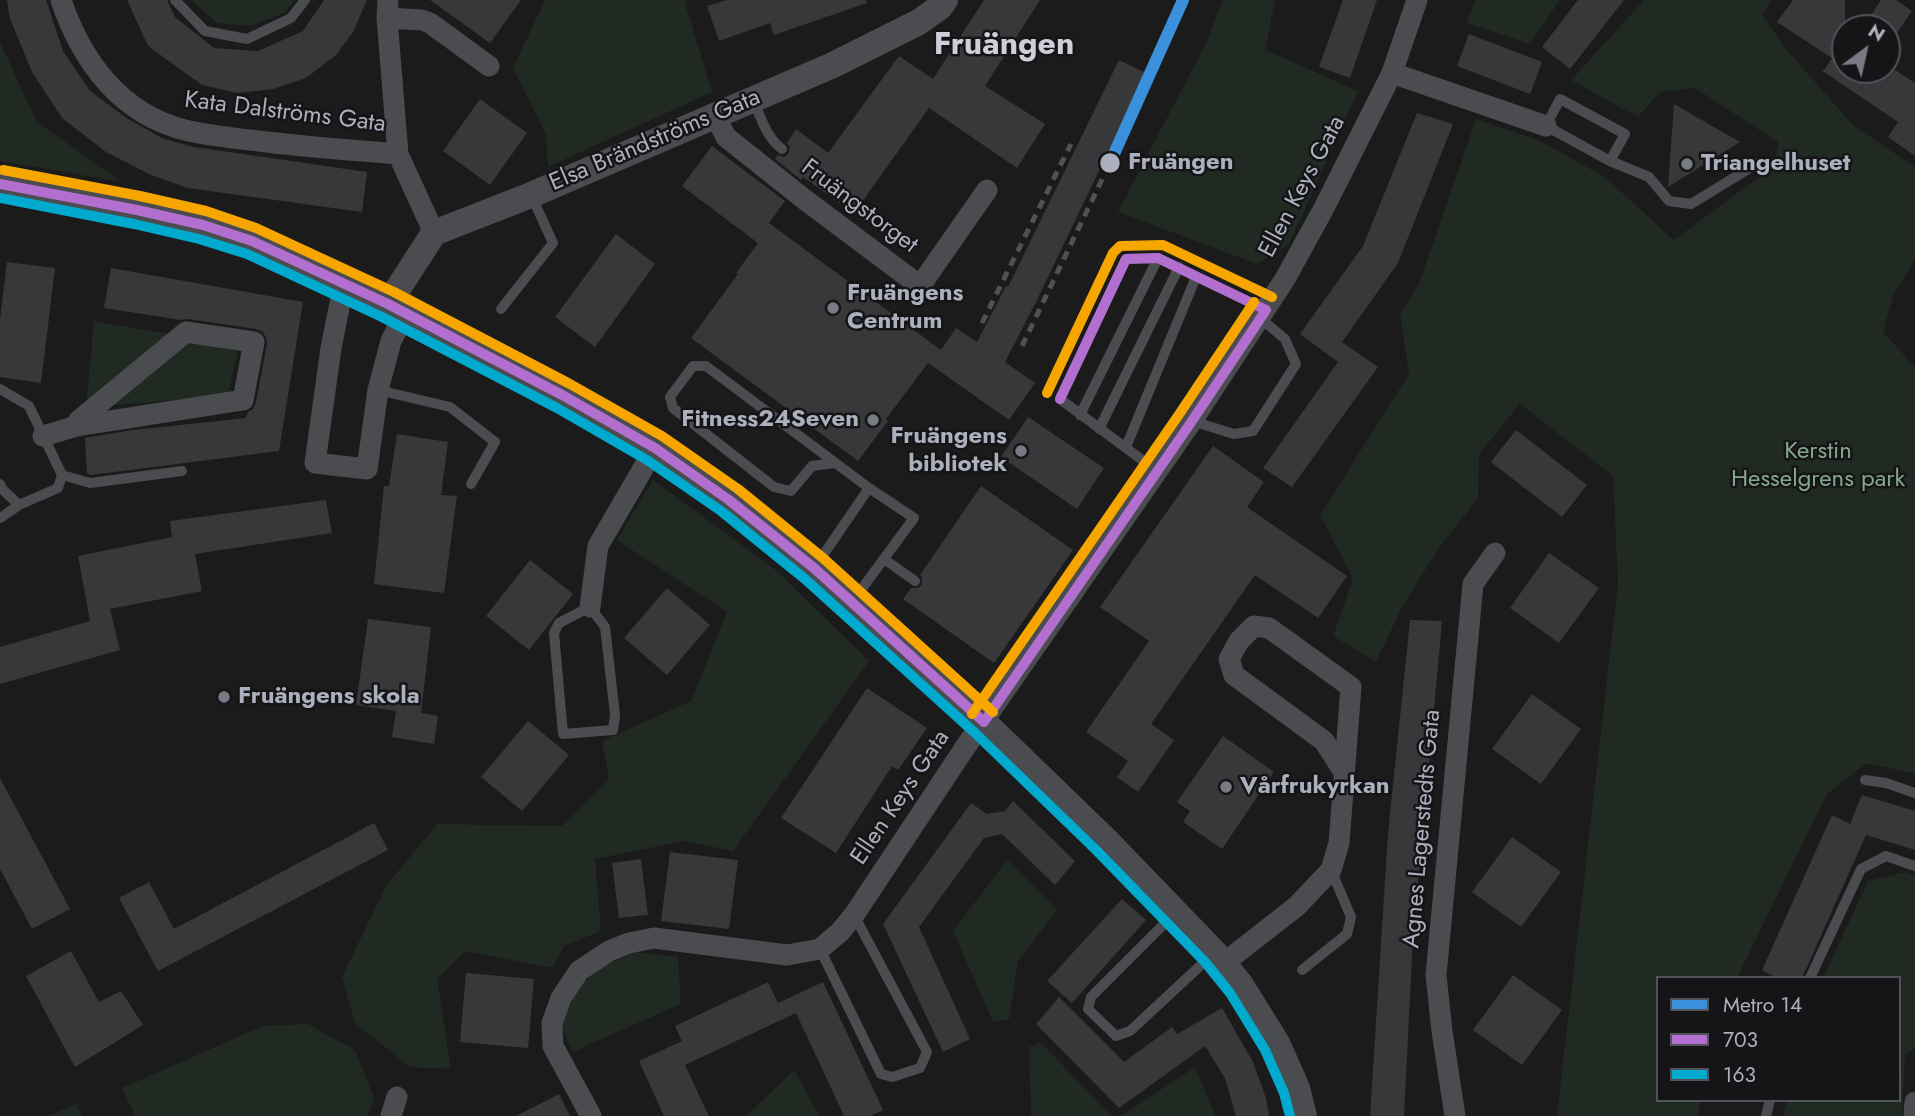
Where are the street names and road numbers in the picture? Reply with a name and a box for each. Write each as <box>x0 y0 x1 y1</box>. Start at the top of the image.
street label: Elsa Brändströms Gata <box>545 84 765 198</box>
street label: Kata Dalströms Gata <box>183 86 387 140</box>
street label: Ellen Keys Gata <box>1254 111 1352 263</box>
street label: Fruängstorget <box>795 154 923 260</box>
street label: Agnes Lagerstedts Gata <box>1398 708 1448 950</box>
street label: Ellen Keys Gata <box>845 725 957 871</box>

